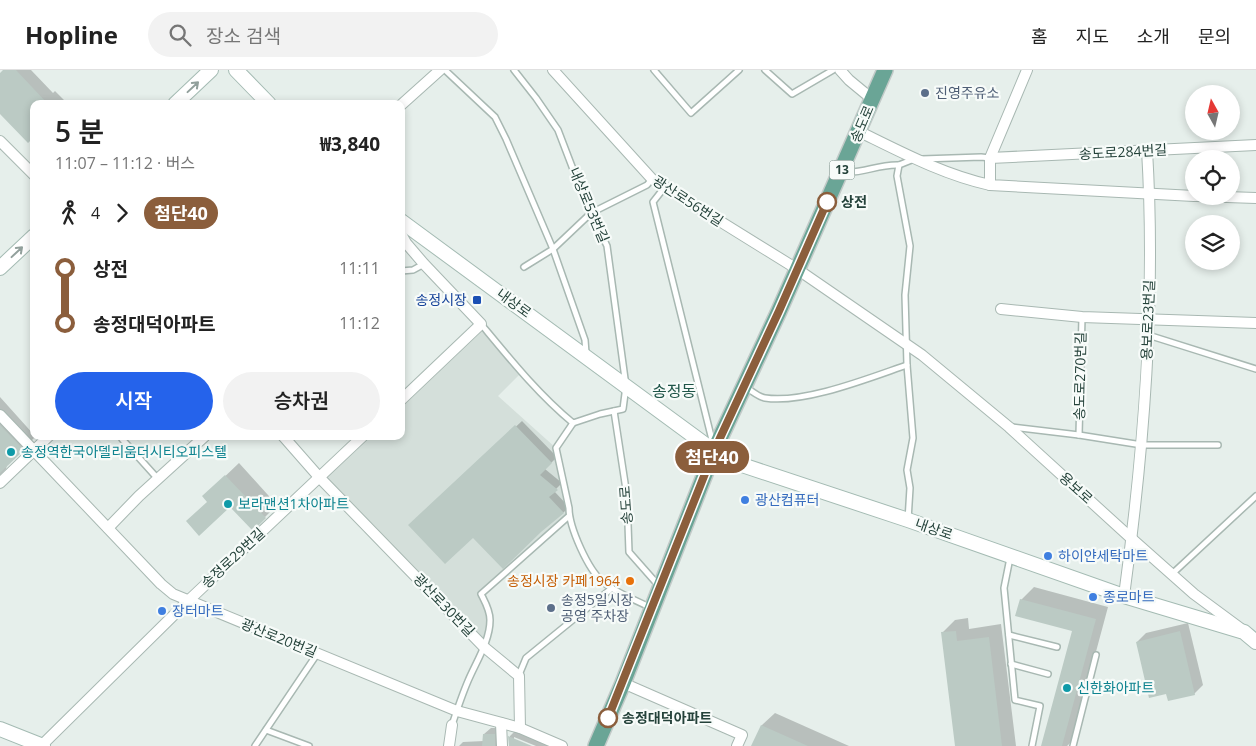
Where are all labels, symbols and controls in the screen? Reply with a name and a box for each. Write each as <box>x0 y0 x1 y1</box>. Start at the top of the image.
search box <box>148 12 498 57</box>
text: Hopline <box>25 18 118 51</box>
icon: search <box>166 21 194 49</box>
text: 장소 검색 <box>206 23 281 49</box>
text: 홈 <box>1031 24 1048 48</box>
text: 지도 <box>1076 24 1109 48</box>
text: 소개 <box>1137 24 1170 48</box>
text: 문의 <box>1198 24 1231 48</box>
one-way arrow <box>187 81 200 93</box>
place label: 진영주유소 <box>935 83 1000 102</box>
north arrow <box>1185 85 1240 140</box>
map controls <box>1185 85 1240 270</box>
marker: 진영주유소 <box>919 87 931 99</box>
street label: 송도로 <box>845 102 878 145</box>
text: 5 분 <box>55 112 104 150</box>
text: ₩3,840 <box>320 131 380 157</box>
street label: 송도로284번길 <box>1078 140 1168 163</box>
button: locate <box>1185 150 1240 205</box>
text: 11:07 – 11:12 · 버스 <box>55 152 195 174</box>
road number: 13 <box>830 160 854 180</box>
street label: 내상로53번길 <box>565 164 614 246</box>
street label: 광산로56번길 <box>649 171 727 230</box>
marker: 상전 <box>817 192 837 212</box>
place label: 상전 <box>841 192 867 211</box>
icon: walk <box>55 199 83 227</box>
icon: forward <box>108 199 136 227</box>
text: 첨단40 <box>154 201 208 225</box>
text: 4 <box>91 202 100 224</box>
button: layers <box>1185 215 1240 270</box>
one-way arrow <box>11 246 23 258</box>
text: 상전 <box>93 256 128 282</box>
text: 11:11 <box>339 257 380 279</box>
street label: 용보로23번길 <box>1137 279 1158 361</box>
street label: 내상로 <box>493 284 536 322</box>
place label: 송정시장 <box>415 290 467 309</box>
marker: 송정시장 <box>471 294 483 306</box>
text: 송정대덕아파트 <box>93 311 215 337</box>
text: 11:12 <box>339 312 380 334</box>
street label: 송도로270번길 <box>1069 332 1090 420</box>
button: 시작 <box>55 372 213 430</box>
button: 승차권 <box>223 372 380 430</box>
district label: 송정동 <box>652 380 696 402</box>
line badge: 첨단40 <box>677 441 747 473</box>
place label: 송정역한국아델리움더시티오피스텔 <box>21 442 227 461</box>
text: 첨단40 <box>685 445 739 469</box>
marker: 송정역한국아델리움더시티오피스텔 <box>5 446 17 458</box>
street label: 용보로 <box>1056 468 1097 508</box>
street label: 송도로 <box>615 485 636 525</box>
place label: 광산컴퓨터 <box>755 490 819 509</box>
place label: 보라맨션1차아파트 <box>238 494 349 513</box>
marker: 광산컴퓨터 <box>739 494 751 506</box>
marker: 보라맨션1차아파트 <box>222 498 234 510</box>
street label: 내상로 <box>913 513 956 544</box>
street label: 송정로29번길 <box>197 523 269 592</box>
place label: 하이얀세탁마트 <box>1058 546 1148 565</box>
marker: 하이얀세탁마트 <box>1042 550 1054 562</box>
street label: 광산로30번길 <box>410 569 479 640</box>
place label: 송정시장 카페1964 <box>507 571 620 590</box>
marker: 송정시장 카페1964 <box>624 575 636 587</box>
place label: 종로마트 <box>1103 587 1155 606</box>
place label: 송정5일시장 공영 주차장 <box>561 590 634 625</box>
marker: 종로마트 <box>1087 591 1099 603</box>
place label: 장터마트 <box>172 601 224 620</box>
marker: 송정5일시장 공영 주차장 <box>545 602 557 614</box>
marker: 장터마트 <box>156 605 168 617</box>
street label: 광산로20번길 <box>238 614 320 661</box>
place label: 신한화아파트 <box>1077 678 1154 697</box>
marker: 신한화아파트 <box>1061 682 1073 694</box>
marker: 송정대덕아파트 <box>598 708 618 728</box>
place label: 송정대덕아파트 <box>622 708 712 727</box>

